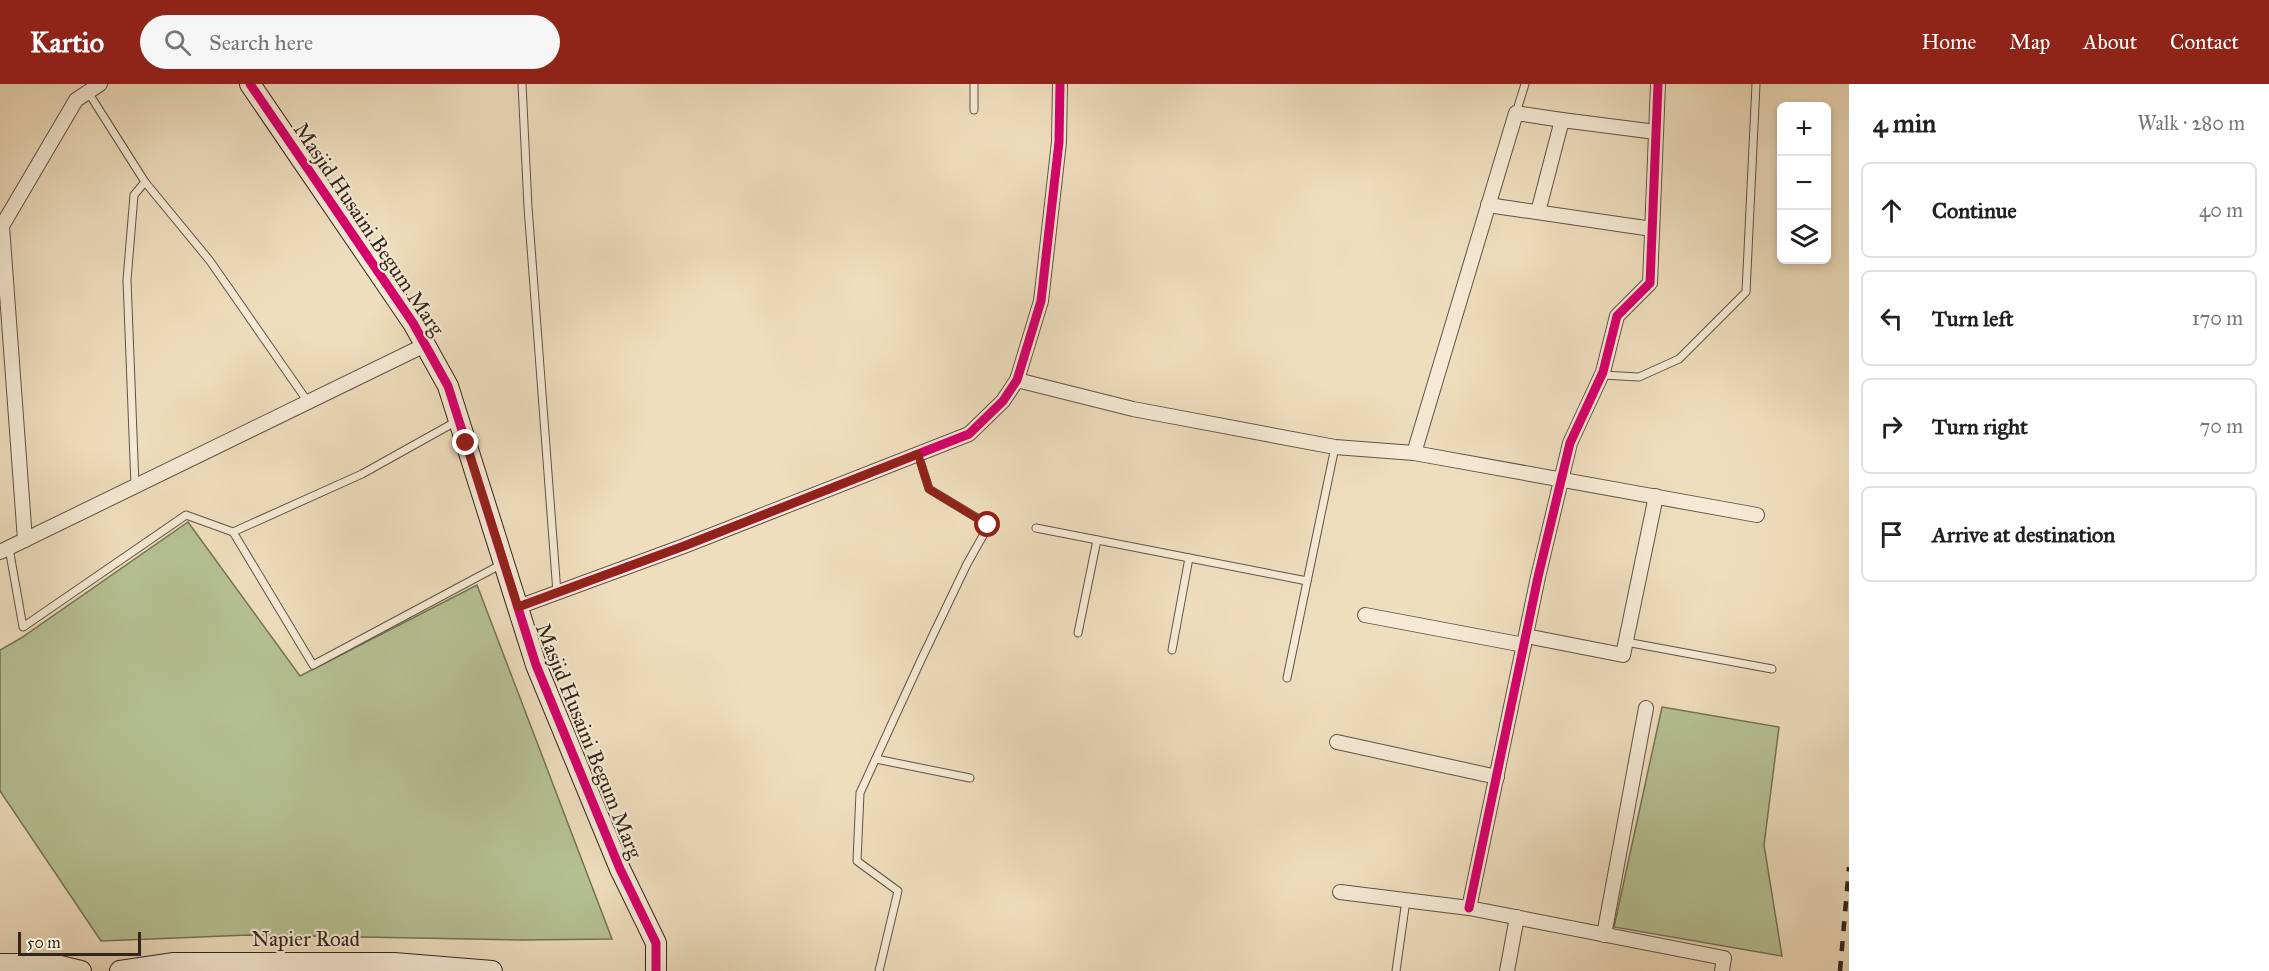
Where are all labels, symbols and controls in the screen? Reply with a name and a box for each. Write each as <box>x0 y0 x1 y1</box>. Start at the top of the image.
search box <box>140 15 560 69</box>
text: Kartio <box>30 25 104 60</box>
icon: search <box>161 26 194 59</box>
text: Search here <box>209 29 313 56</box>
text: Home <box>1921 29 1976 55</box>
text: Map <box>2009 29 2050 55</box>
text: About <box>2083 29 2137 55</box>
text: Contact <box>2170 29 2239 55</box>
map controls <box>1777 102 1831 264</box>
button: + <box>1777 102 1831 156</box>
text: 4 min <box>1873 107 1936 139</box>
text: Walk · 280 m <box>2138 111 2245 135</box>
street label: Masjid Husaini Begum Marg <box>288 118 450 341</box>
button: − <box>1777 156 1831 210</box>
icon: ahead <box>1875 194 1908 227</box>
text: Continue <box>1932 197 2017 224</box>
text: 40 m <box>2199 198 2243 222</box>
button: layers <box>1777 210 1831 264</box>
icon: left <box>1875 302 1908 335</box>
text: Turn left <box>1932 305 2014 332</box>
text: 170 m <box>2192 306 2243 330</box>
icon: right <box>1875 410 1908 443</box>
text: Turn right <box>1932 413 2028 440</box>
text: 70 m <box>2200 414 2243 438</box>
route end <box>452 429 478 455</box>
route start <box>974 511 1000 537</box>
icon: arrive <box>1875 518 1908 551</box>
text: Arrive at destination <box>1932 521 2115 548</box>
street label: Masjid Husaini Begum Marg <box>530 620 648 863</box>
street label: Napier Road <box>252 926 361 952</box>
scale bar <box>18 929 141 956</box>
text: 50 m <box>27 933 61 952</box>

